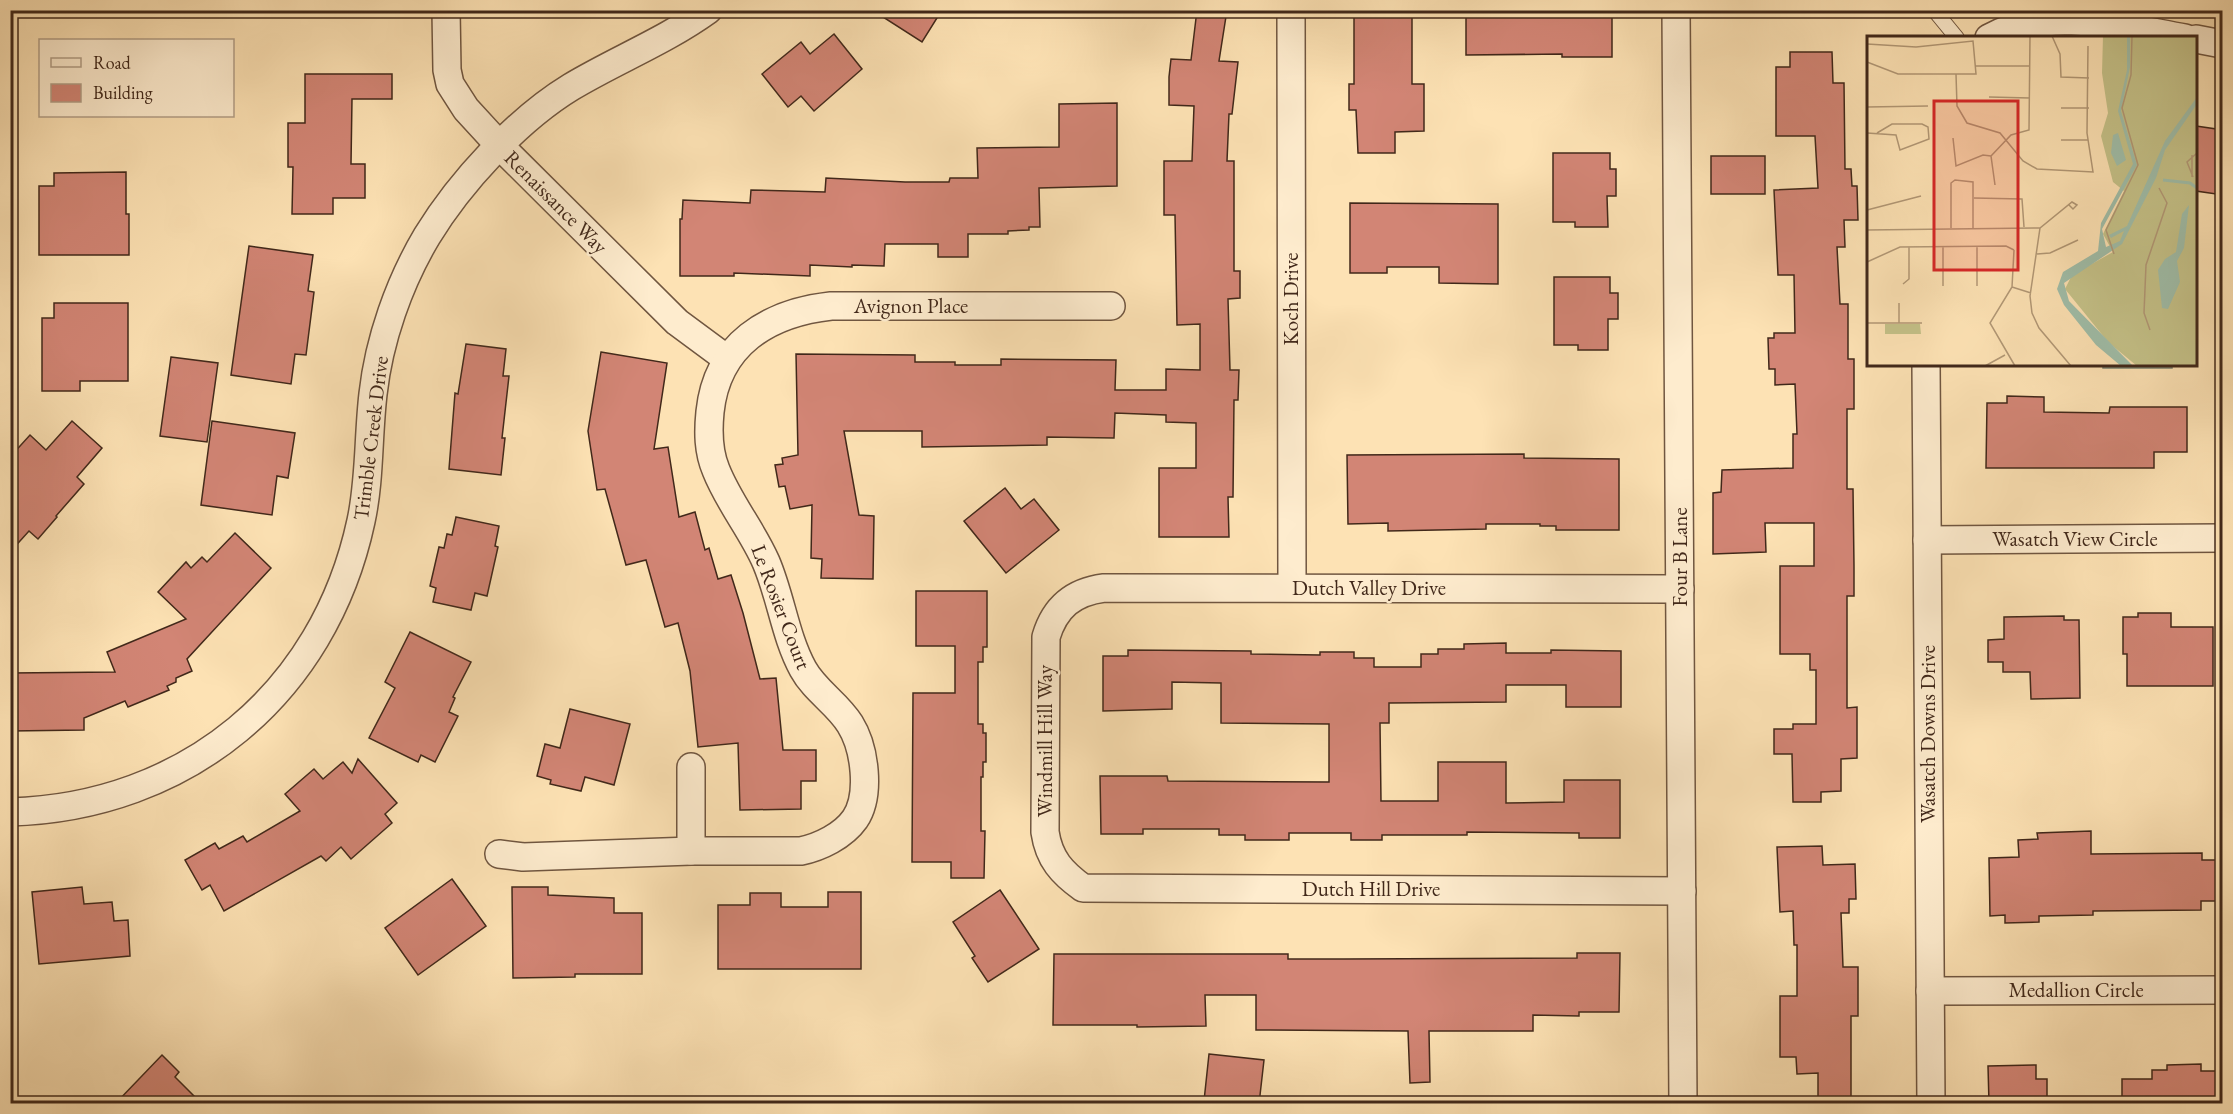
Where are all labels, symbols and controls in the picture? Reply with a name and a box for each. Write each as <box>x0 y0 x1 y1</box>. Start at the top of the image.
inset map <box>1867 36 2197 366</box>
legend <box>39 39 234 117</box>
text: Road <box>93 51 132 74</box>
text: Building <box>93 81 153 104</box>
street label: Renaissance Way <box>499 144 614 260</box>
street label: Koch Drive <box>1277 252 1304 346</box>
street label: Avignon Place <box>853 292 968 319</box>
street label: Trimble Creek Drive <box>347 354 394 522</box>
street label: Four B Lane <box>1666 507 1693 607</box>
street label: Wasatch View Circle <box>1992 525 2158 552</box>
street label: Le Rosier Court <box>745 541 818 673</box>
street label: Dutch Valley Drive <box>1292 574 1446 601</box>
street label: Wasatch Downs Drive <box>1914 645 1941 823</box>
street label: Windmill Hill Way <box>1031 664 1058 817</box>
street label: Dutch Hill Drive <box>1302 875 1440 902</box>
street label: Medallion Circle <box>2008 976 2144 1003</box>

